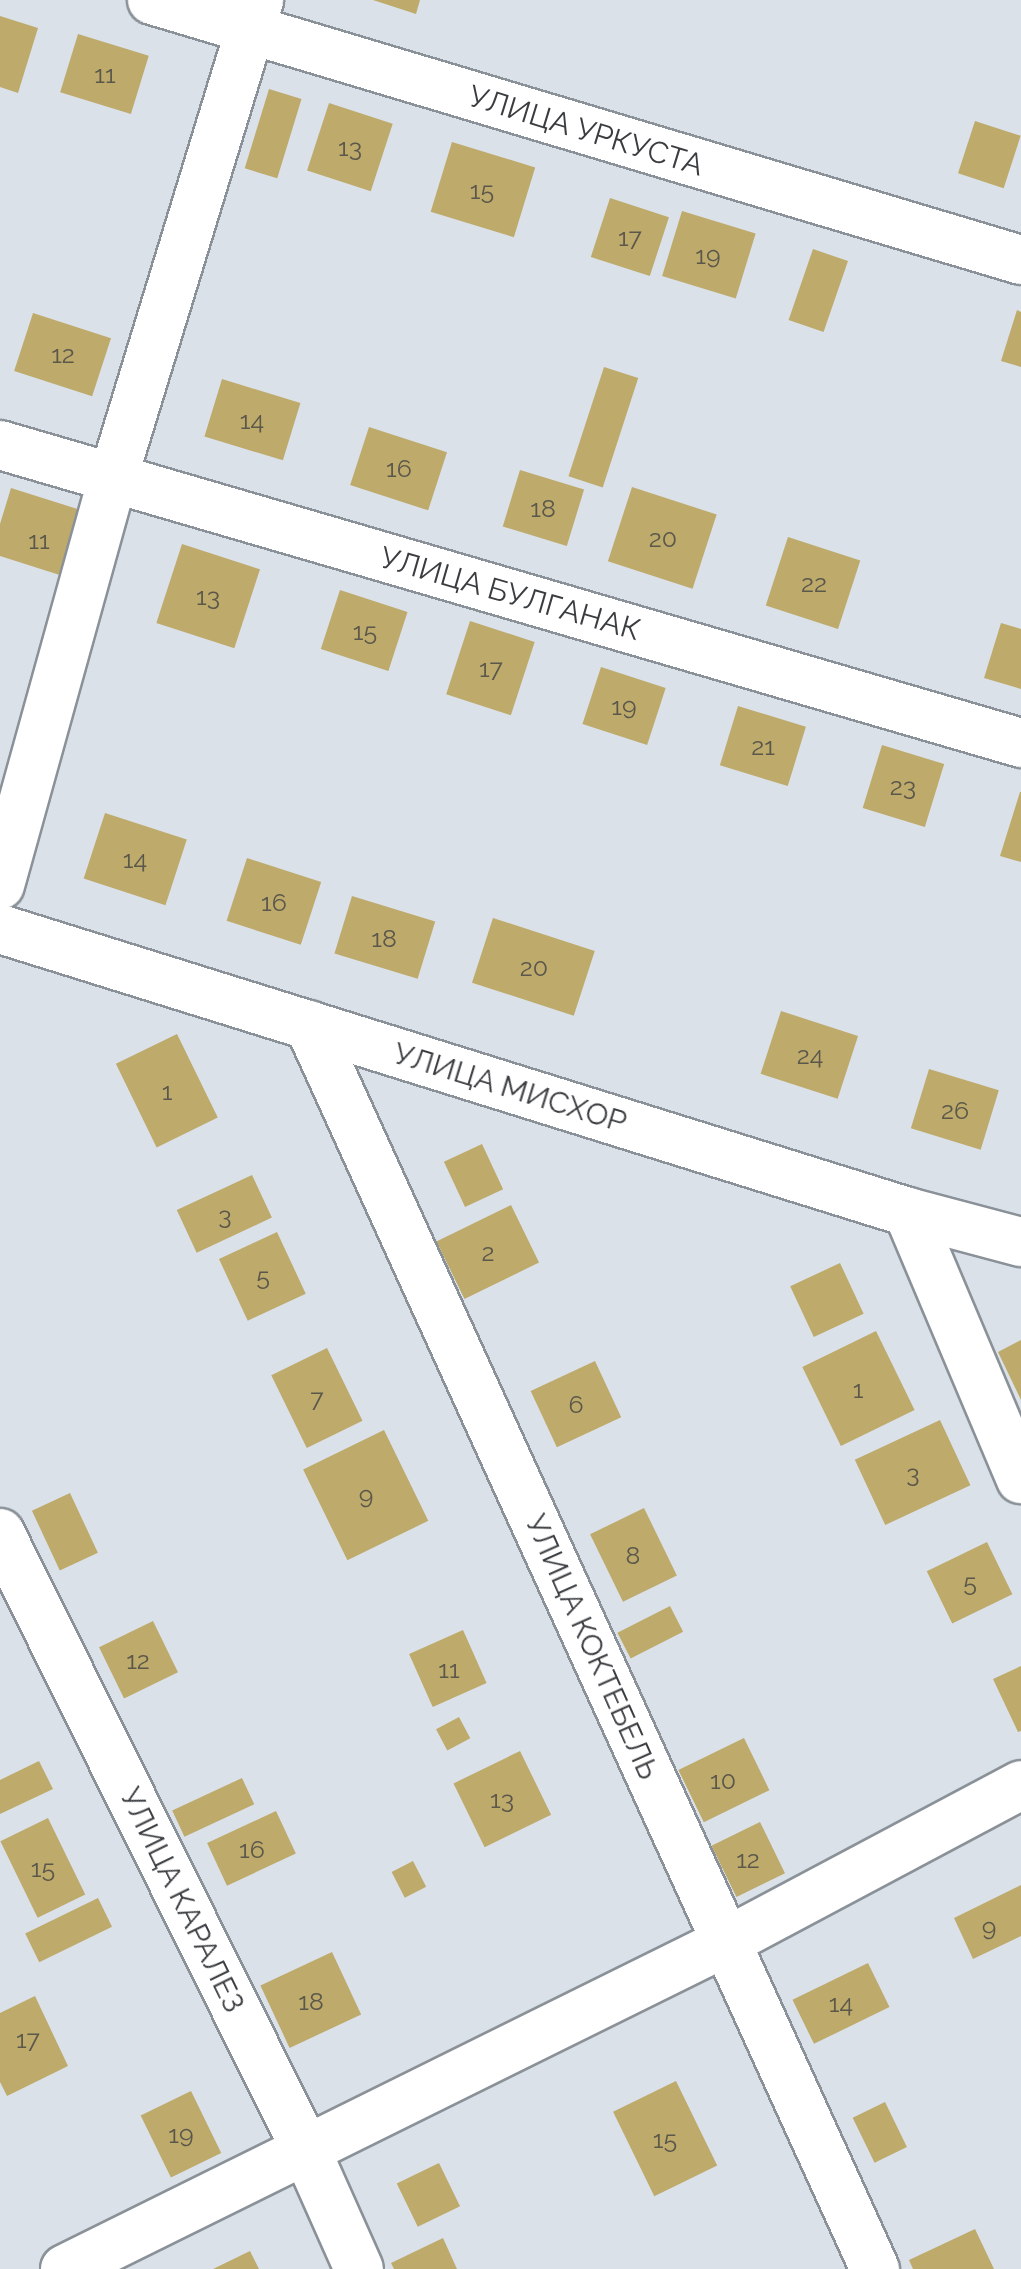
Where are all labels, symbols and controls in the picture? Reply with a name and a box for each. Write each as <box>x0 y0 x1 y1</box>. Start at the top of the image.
house number: 11 <box>94 59 116 89</box>
street label: УЛИЦА УРКУСТА <box>464 78 708 184</box>
house number: 13 <box>338 132 362 162</box>
house number: 15 <box>470 175 494 205</box>
house number: 17 <box>618 222 642 252</box>
house number: 19 <box>695 240 721 270</box>
house number: 12 <box>51 339 75 369</box>
house number: 14 <box>240 405 264 435</box>
house number: 16 <box>386 453 412 483</box>
house number: 18 <box>530 493 556 523</box>
house number: 20 <box>649 523 677 553</box>
house number: 11 <box>28 525 50 555</box>
street label: УЛИЦА БУЛГАНАК <box>375 539 645 649</box>
house number: 22 <box>801 568 827 598</box>
house number: 13 <box>196 581 220 611</box>
house number: 15 <box>353 616 377 646</box>
house number: 17 <box>479 653 503 683</box>
house number: 19 <box>611 691 637 721</box>
house number: 21 <box>751 731 775 761</box>
house number: 23 <box>890 771 916 801</box>
house number: 14 <box>123 844 147 874</box>
house number: 16 <box>261 887 287 917</box>
house number: 18 <box>371 923 397 953</box>
house number: 20 <box>520 952 548 982</box>
street label: УЛИЦА МИСХОР <box>389 1035 631 1141</box>
house number: 24 <box>797 1040 823 1070</box>
house number: 1 <box>162 1076 172 1106</box>
house number: 26 <box>941 1095 969 1125</box>
house number: 3 <box>218 1200 232 1230</box>
house number: 2 <box>481 1237 495 1267</box>
house number: 5 <box>256 1261 270 1291</box>
house number: 1 <box>853 1374 863 1404</box>
house number: 7 <box>310 1383 324 1413</box>
house number: 6 <box>568 1389 584 1419</box>
house number: 3 <box>906 1458 920 1488</box>
house number: 9 <box>359 1480 373 1510</box>
street label: УЛИЦА КОКТЕБЕЛЬ <box>517 1509 667 1785</box>
house number: 8 <box>626 1540 640 1570</box>
house number: 5 <box>963 1567 977 1597</box>
house number: 12 <box>126 1645 150 1675</box>
house number: 11 <box>438 1654 460 1684</box>
house number: 10 <box>710 1765 736 1795</box>
street label: УЛИЦА КАРАЛЕЗ <box>112 1781 252 2019</box>
house number: 13 <box>490 1784 514 1814</box>
house number: 16 <box>239 1834 265 1864</box>
house number: 12 <box>736 1844 760 1874</box>
house number: 15 <box>31 1853 55 1883</box>
house number: 9 <box>982 1912 996 1942</box>
house number: 18 <box>298 1986 324 2016</box>
house number: 14 <box>829 1988 853 2018</box>
house number: 17 <box>16 2024 40 2054</box>
house number: 19 <box>168 2119 194 2149</box>
house number: 15 <box>653 2124 677 2154</box>

